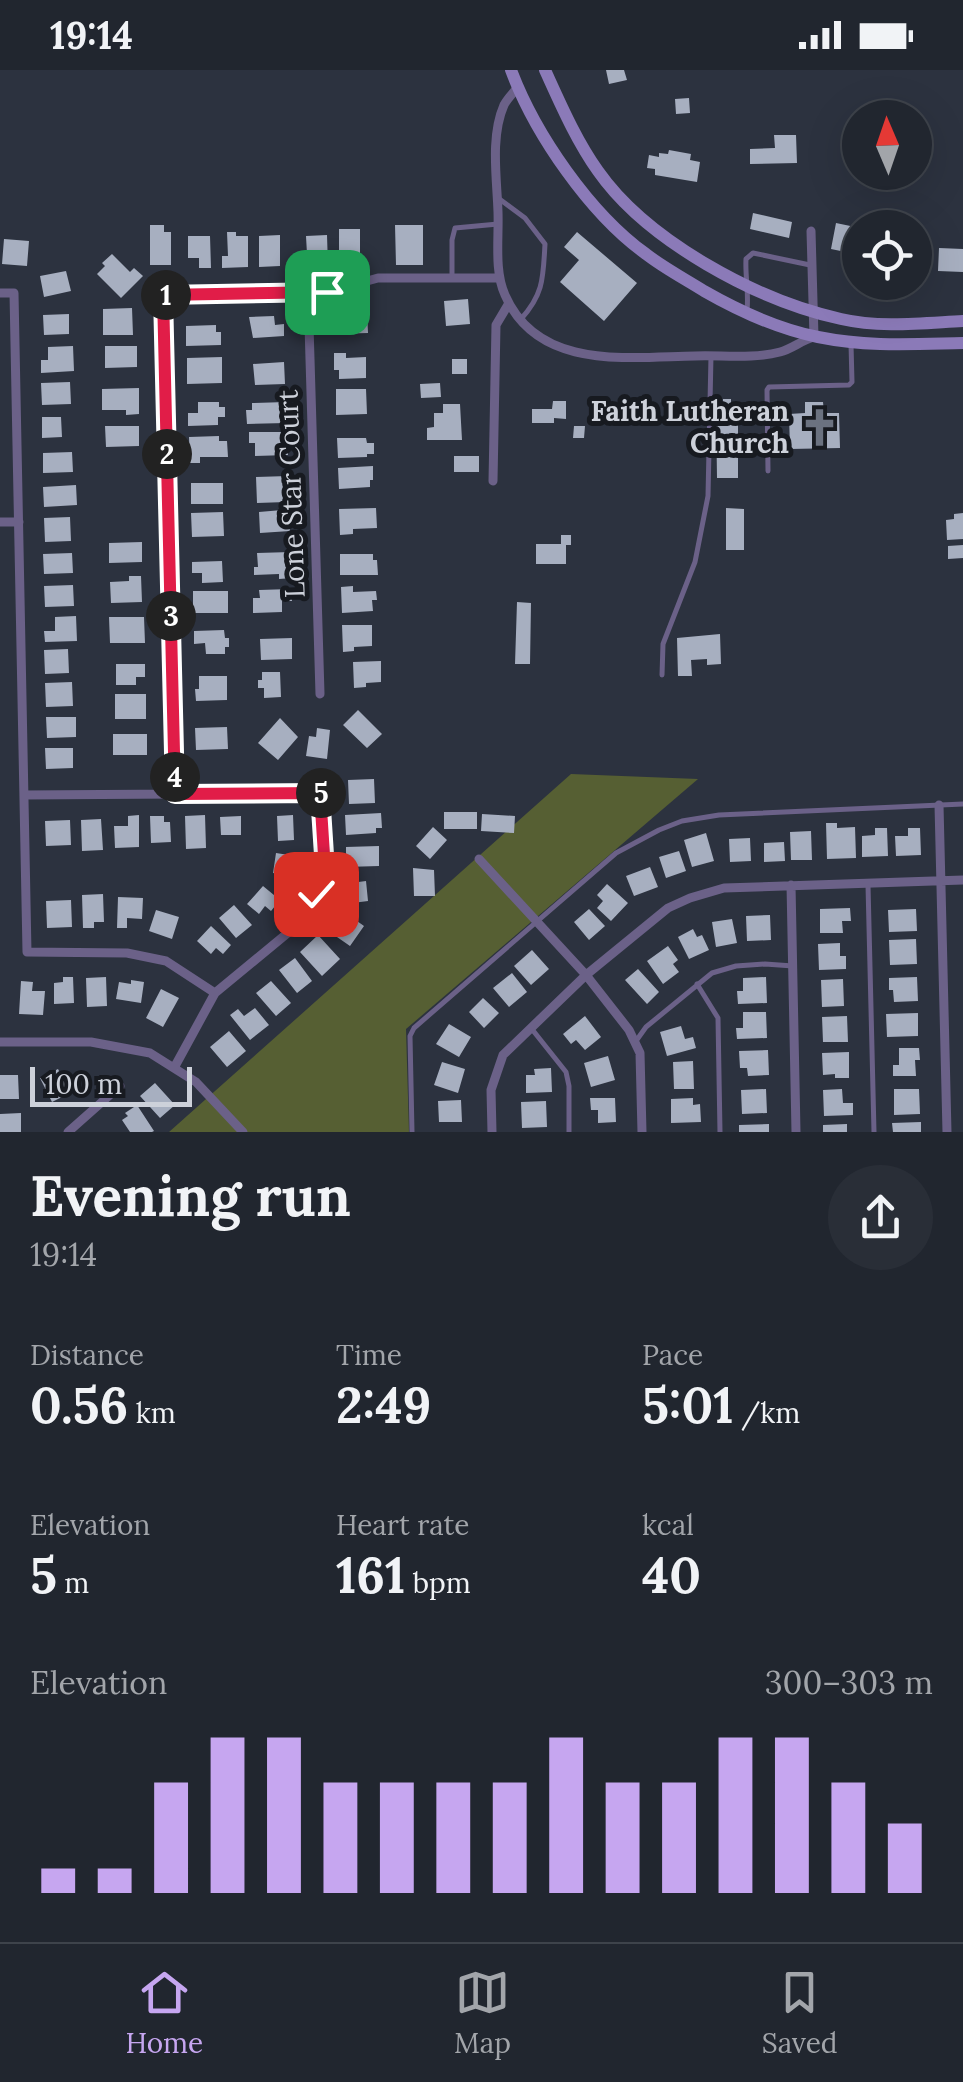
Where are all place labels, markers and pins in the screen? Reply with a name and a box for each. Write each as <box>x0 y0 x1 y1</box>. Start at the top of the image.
pin <box>285 250 370 335</box>
pin: 1 <box>141 270 191 320</box>
place label: Faith Lutheran Church <box>590 393 789 461</box>
church icon: Faith Lutheran Church <box>798 406 840 448</box>
pin: 2 <box>142 429 192 479</box>
pin: 3 <box>146 591 196 641</box>
pin: 4 <box>150 752 200 802</box>
pin: 5 <box>296 768 346 818</box>
pin <box>274 852 359 937</box>

